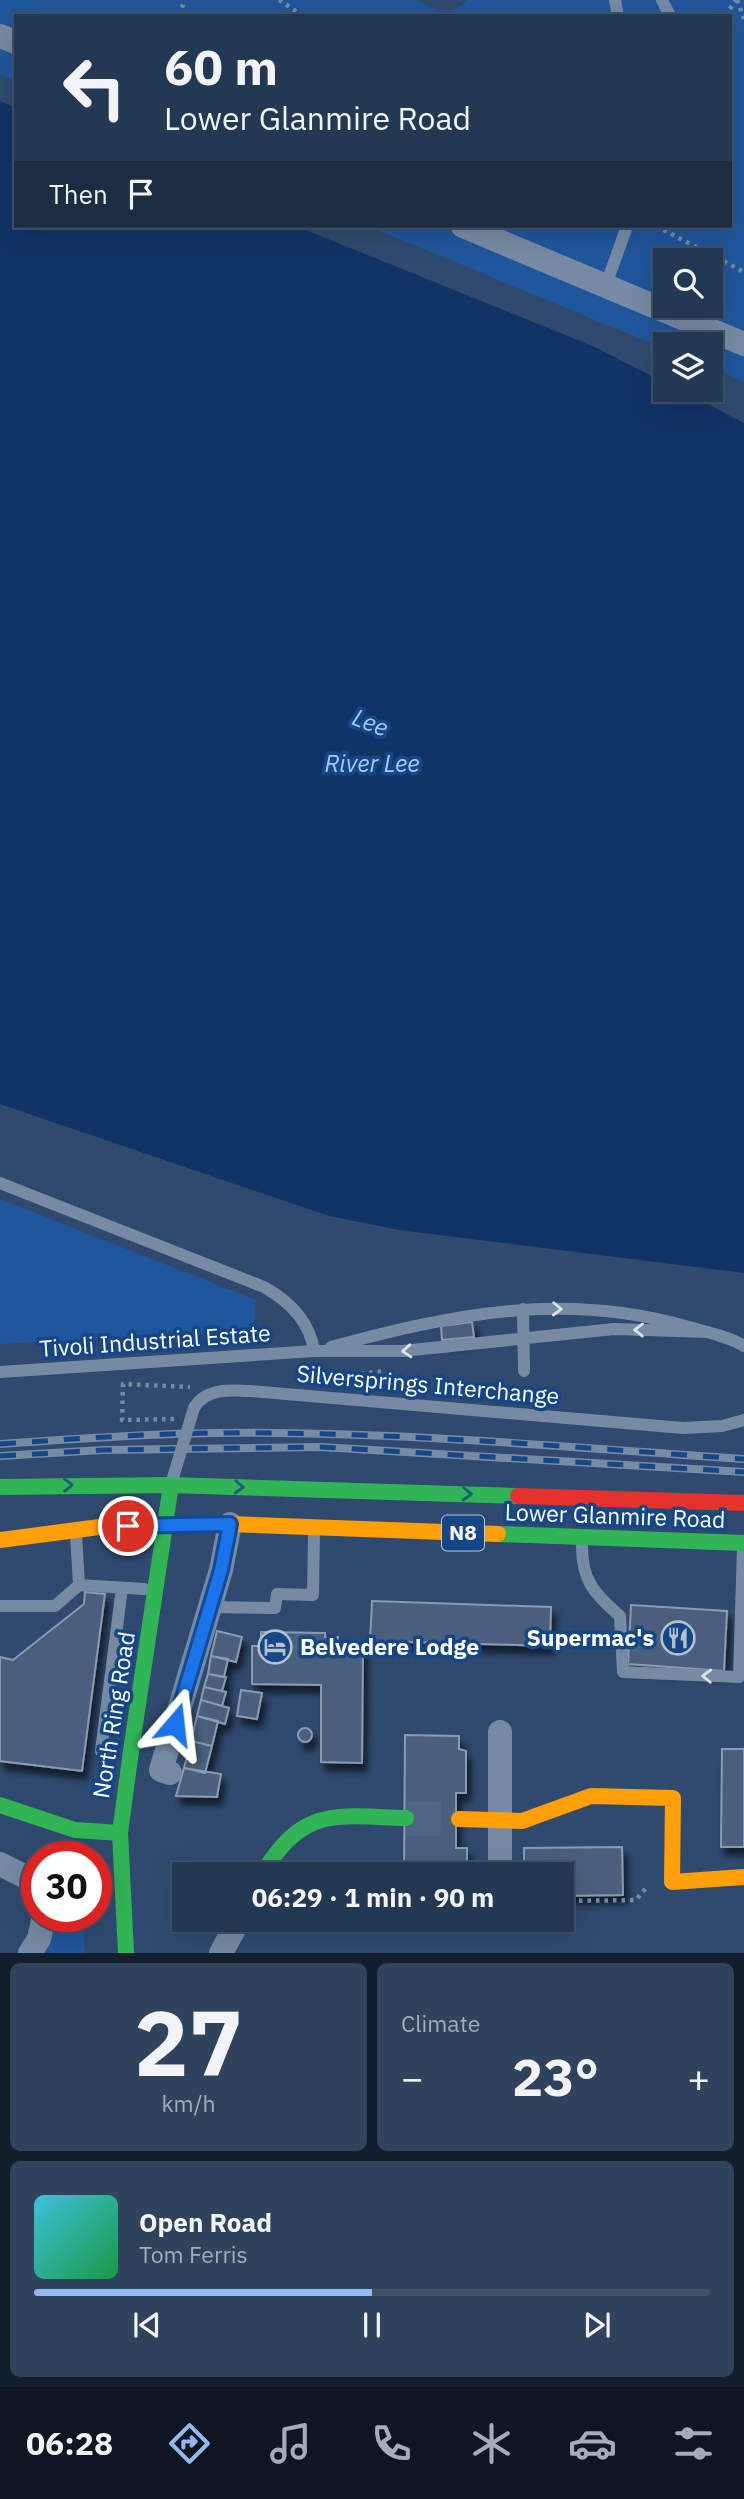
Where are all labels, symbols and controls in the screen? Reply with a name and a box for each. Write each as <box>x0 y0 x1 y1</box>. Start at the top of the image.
text: 60 m <box>164 35 278 98</box>
icon: left <box>49 42 140 133</box>
text: Lower Glanmire Road <box>164 97 471 139</box>
icon: arrive <box>122 175 160 213</box>
text: Then <box>49 177 108 211</box>
map controls <box>653 248 723 402</box>
button: search <box>653 248 723 318</box>
button: layers <box>653 332 723 402</box>
water label: Lee <box>348 701 393 743</box>
water label: River Lee <box>324 747 420 779</box>
one-way arrow <box>551 1302 562 1317</box>
street label: Tivoli Industrial Estate <box>38 1317 272 1363</box>
one-way arrow <box>634 1322 644 1338</box>
one-way arrow <box>401 1343 412 1358</box>
street label: Silversprings Interchange <box>295 1358 561 1410</box>
one-way arrow <box>63 1477 74 1492</box>
one-way arrow <box>234 1479 245 1494</box>
one-way arrow <box>461 1486 472 1501</box>
pin <box>98 1496 158 1556</box>
street label: Lower Glanmire Road <box>504 1496 726 1534</box>
icon: arrive <box>109 1507 147 1545</box>
road number: N8 <box>442 1516 484 1550</box>
restaurant icon: Supermac's <box>659 1619 697 1657</box>
place label: Supermac's <box>526 1622 654 1652</box>
hotel icon: Belvedere Lodge <box>256 1628 294 1666</box>
street label: North Ring Road <box>85 1629 141 1800</box>
place label: Belvedere Lodge <box>300 1631 479 1661</box>
one-way arrow <box>701 1669 712 1684</box>
position arrow <box>138 1687 212 1761</box>
speed limit sign: 30 <box>21 1841 112 1932</box>
text: 06:29 · 1 min · 90 m <box>252 1880 494 1914</box>
text: 27 <box>134 1983 243 2101</box>
text: Climate <box>401 2008 480 2038</box>
text: 23° <box>512 2043 599 2110</box>
text: − <box>401 2053 424 2102</box>
text: + <box>687 2053 710 2102</box>
text: km/h <box>161 2088 216 2118</box>
text: Open Road <box>139 2205 272 2239</box>
text: Tom Ferris <box>139 2239 248 2269</box>
icon: previous <box>128 2306 166 2344</box>
icon: pause <box>353 2306 391 2344</box>
icon: next <box>578 2306 616 2344</box>
icon: directions <box>165 2419 214 2468</box>
icon: music <box>266 2419 315 2468</box>
icon: phone <box>367 2419 416 2468</box>
icon: climate <box>467 2419 516 2468</box>
icon: car <box>568 2419 617 2468</box>
icon: filters <box>669 2419 718 2468</box>
text: 06:28 <box>26 2422 113 2464</box>

